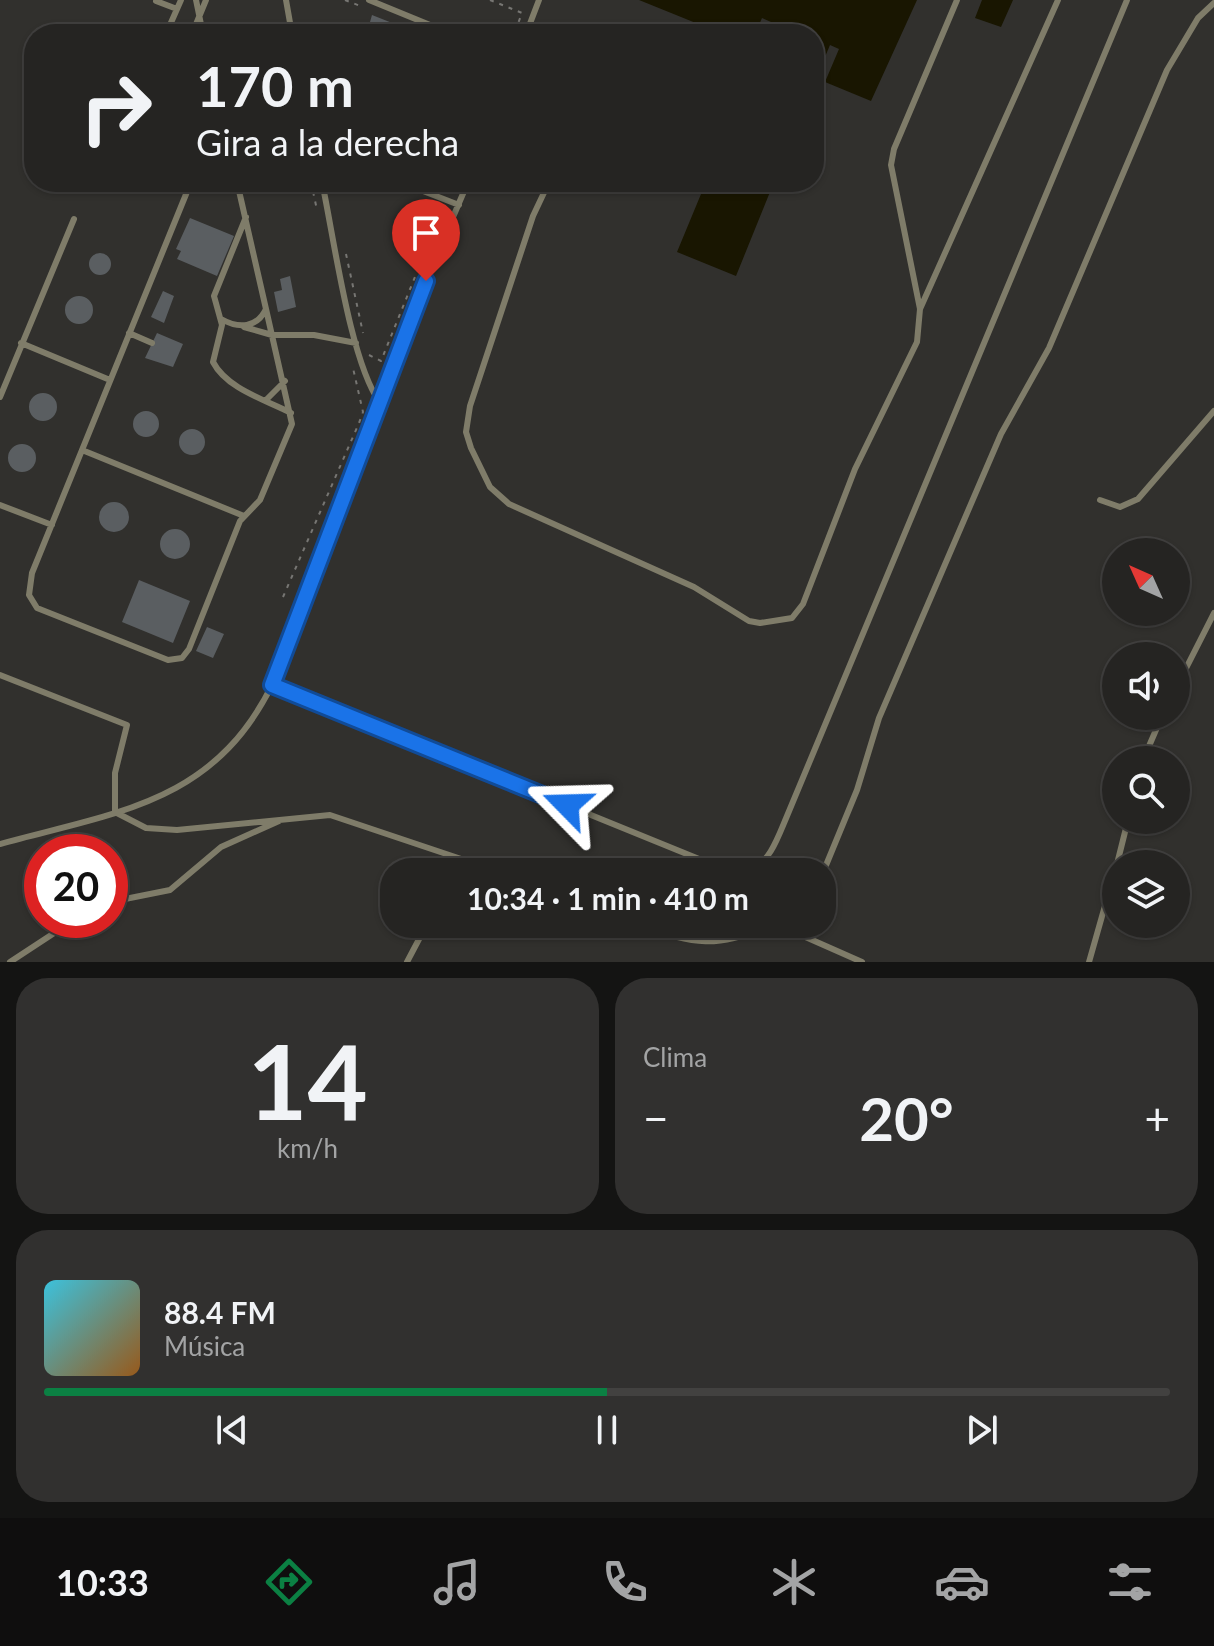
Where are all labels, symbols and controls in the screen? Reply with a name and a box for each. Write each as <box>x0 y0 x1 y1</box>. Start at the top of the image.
text: 170 m <box>196 52 354 119</box>
icon: right <box>64 56 168 160</box>
text: Gira a la derecha <box>196 120 459 164</box>
pin <box>392 199 460 281</box>
icon: arrive <box>404 211 448 255</box>
north arrow <box>1102 538 1190 626</box>
map controls <box>1102 538 1190 938</box>
button: sound <box>1102 642 1190 730</box>
button: search <box>1102 746 1190 834</box>
position arrow <box>525 763 609 847</box>
speed limit sign: 20 <box>24 834 128 938</box>
button: layers <box>1102 850 1190 938</box>
text: 10:34 · 1 min · 410 m <box>467 880 749 916</box>
text: 14 <box>247 1017 368 1142</box>
text: Clima <box>643 1041 707 1073</box>
text: 20° <box>859 1082 954 1154</box>
text: − <box>643 1092 669 1144</box>
text: + <box>1144 1092 1170 1144</box>
text: km/h <box>277 1132 338 1164</box>
text: 88.4 FM <box>164 1294 276 1330</box>
text: Música <box>164 1330 245 1362</box>
icon: previous <box>210 1408 254 1452</box>
icon: pause <box>585 1408 629 1452</box>
icon: next <box>960 1408 1004 1452</box>
icon: directions <box>261 1554 317 1610</box>
icon: music <box>429 1554 485 1610</box>
icon: phone <box>597 1554 653 1610</box>
icon: climate <box>766 1554 822 1610</box>
icon: car <box>934 1554 990 1610</box>
icon: filters <box>1102 1554 1158 1610</box>
text: 10:33 <box>56 1560 149 1604</box>

